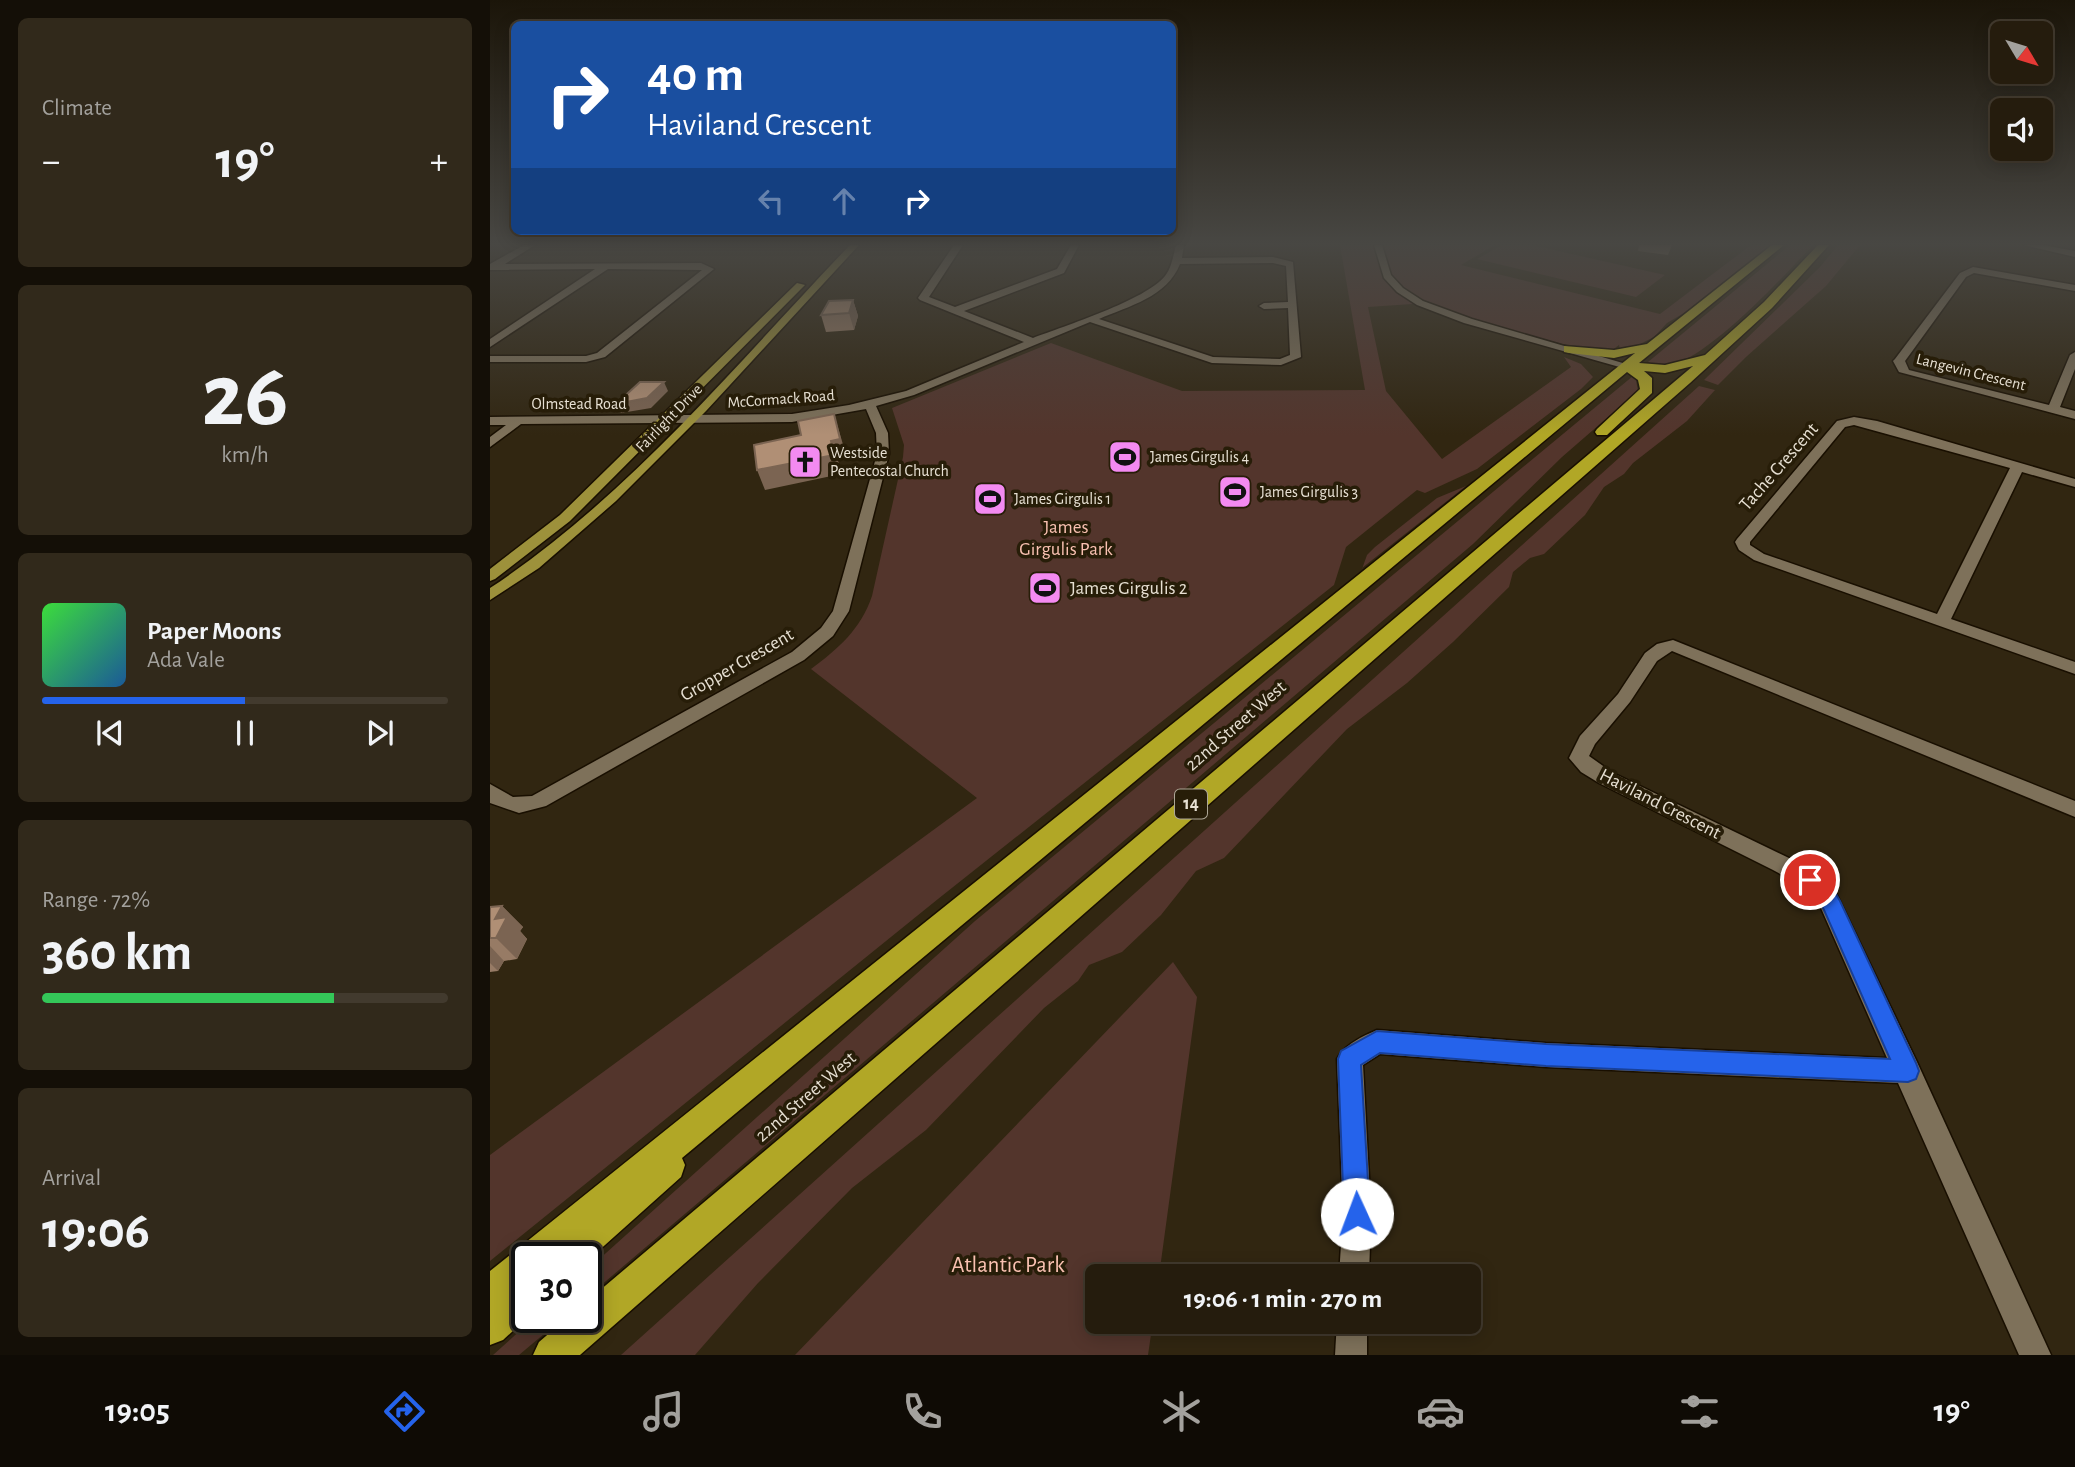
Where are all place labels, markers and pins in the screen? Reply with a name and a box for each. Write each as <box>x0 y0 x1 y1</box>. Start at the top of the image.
sports icon: James Girgulis 4 <box>1106 438 1144 476</box>
church icon: Westside Pentecostal Church <box>786 443 824 481</box>
place label: Westside Pentecostal Church <box>830 445 949 479</box>
place label: James Girgulis 4 <box>1150 449 1250 465</box>
sports icon: James Girgulis 3 <box>1216 473 1254 511</box>
sports icon: James Girgulis 1 <box>971 480 1009 518</box>
place label: James Girgulis 3 <box>1260 484 1358 500</box>
place label: James Girgulis 1 <box>1014 491 1111 507</box>
sports icon: James Girgulis 2 <box>1026 569 1064 607</box>
place label: James Girgulis 2 <box>1070 579 1188 598</box>
pin <box>1780 850 1840 910</box>

